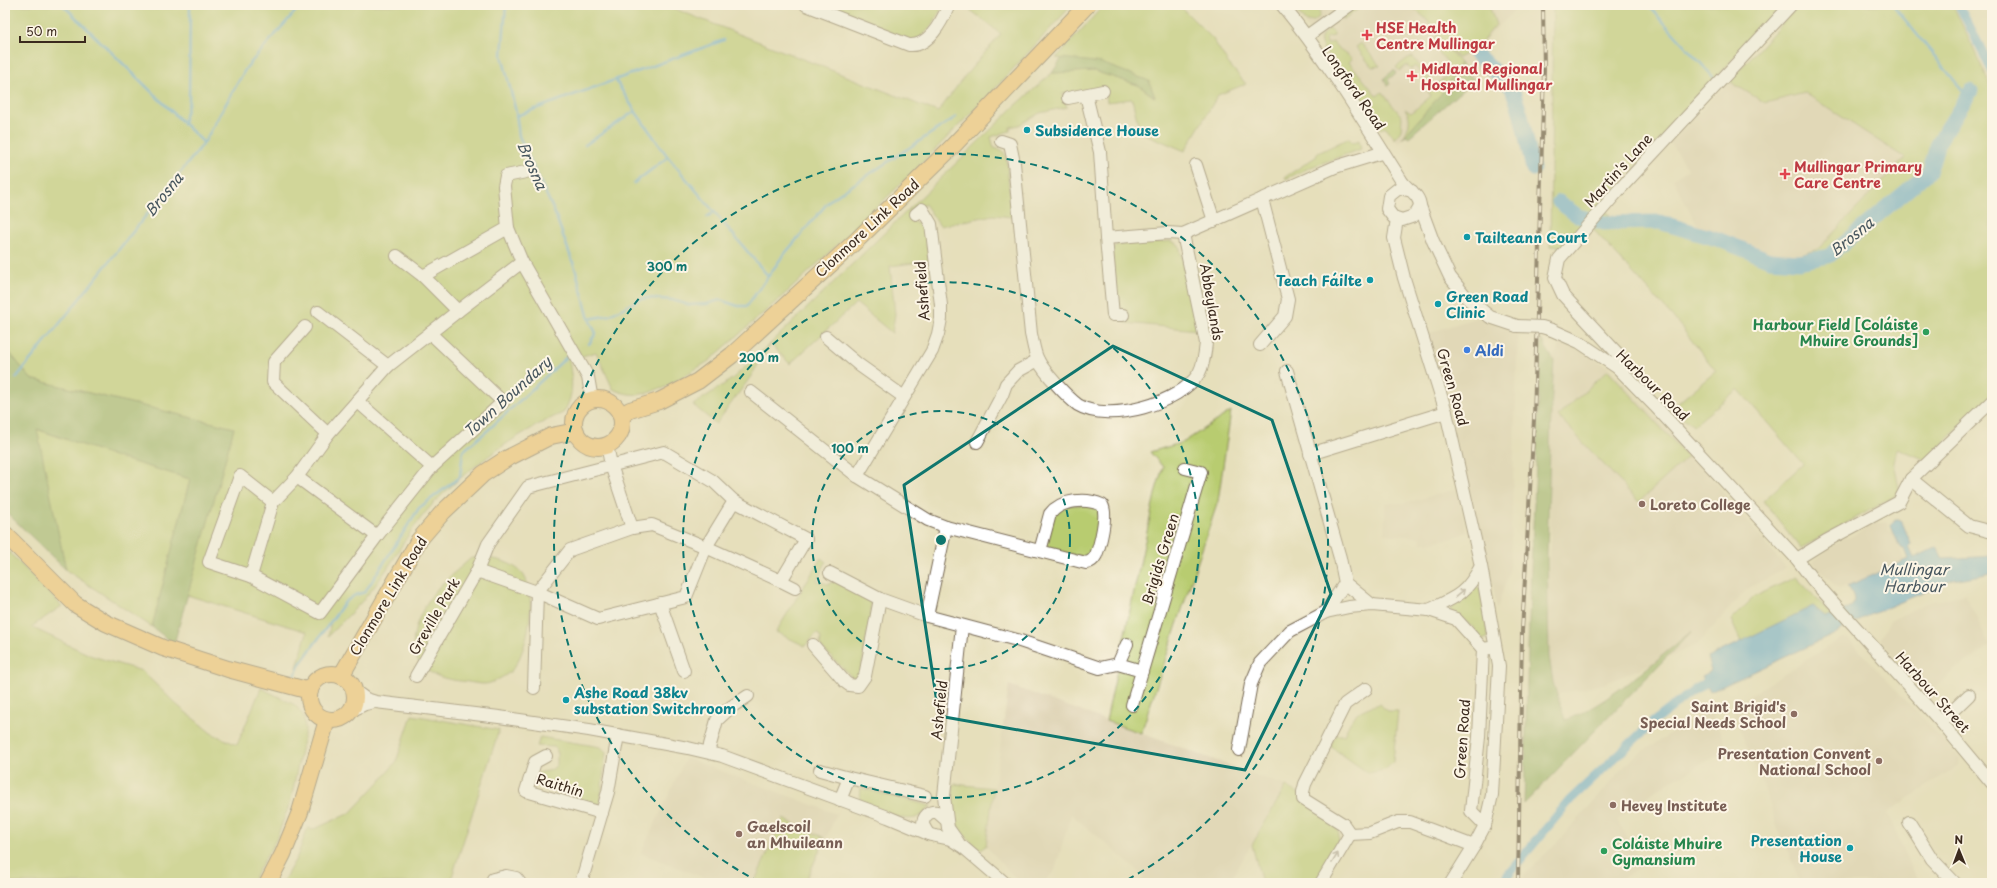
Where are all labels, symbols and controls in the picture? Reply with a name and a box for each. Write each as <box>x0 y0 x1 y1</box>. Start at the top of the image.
place label: HSE Health Centre Mullingar <box>1376 17 1496 54</box>
scale bar <box>20 18 85 44</box>
text: 50 m <box>26 22 57 40</box>
marker: HSE Health Centre Mullingar <box>1361 29 1373 41</box>
street label: Longford Road <box>1317 42 1391 134</box>
place label: Midland Regional Hospital Mullingar <box>1421 58 1553 95</box>
marker: Midland Regional Hospital Mullingar <box>1406 70 1418 82</box>
place label: Subsidence House <box>1035 120 1159 141</box>
marker: Subsidence House <box>1022 125 1032 135</box>
street label: Martin's Lane <box>1579 128 1657 212</box>
water label: Brosna <box>512 137 554 194</box>
place label: Mullingar Primary Care Centre <box>1794 156 1922 193</box>
water label: Brosna <box>138 166 189 221</box>
marker: Mullingar Primary Care Centre <box>1779 168 1791 180</box>
street label: Clonmore Link Road <box>810 174 924 282</box>
water label: Brosna <box>1824 210 1879 261</box>
place label: Tailteann Court <box>1475 227 1588 248</box>
marker: Tailteann Court <box>1462 232 1472 242</box>
text: 300 m <box>647 257 687 275</box>
street label: Ashefield <box>909 260 935 322</box>
street label: Abbeylands <box>1195 262 1229 342</box>
place label: Teach Fáilte <box>1276 270 1362 291</box>
marker: Teach Fáilte <box>1365 275 1375 285</box>
place label: Green Road Clinic <box>1446 286 1529 323</box>
marker: Green Road Clinic <box>1433 299 1443 309</box>
place label: Harbour Field [Coláiste Mhuire Grounds] <box>1753 314 1918 351</box>
marker: Harbour Field [Coláiste Mhuire Grounds] <box>1921 327 1931 337</box>
place label: Aldi <box>1475 340 1504 361</box>
marker: Aldi <box>1462 345 1472 355</box>
street label: Harbour Road <box>1612 345 1694 425</box>
street label: Green Road <box>1432 346 1474 428</box>
text: 200 m <box>739 348 779 366</box>
water label: Town Boundary <box>458 349 557 442</box>
text: 100 m <box>831 439 869 457</box>
place label: Loreto College <box>1650 494 1751 515</box>
marker: Loreto College <box>1637 499 1647 509</box>
street label: Brigids Green <box>1136 511 1184 607</box>
street label: Clonmore Link Road <box>344 532 432 660</box>
centre of rings <box>934 533 948 547</box>
water label: Mullingar Harbour <box>1879 557 1951 597</box>
street label: Greville Park <box>403 573 465 659</box>
one-way arrow <box>1455 589 1465 598</box>
street label: Harbour Street <box>1891 647 1975 738</box>
street label: Ashefield <box>925 679 953 741</box>
place label: Ashe Road 38kv substation Switchroom <box>573 682 736 719</box>
marker: Ashe Road 38kv substation Switchroom <box>561 695 571 705</box>
place label: Saint Brigid's Special Needs School <box>1640 696 1786 733</box>
street label: Green Road <box>1449 698 1475 780</box>
marker: Saint Brigid's Special Needs School <box>1789 709 1799 719</box>
place label: Presentation Convent National School <box>1717 743 1871 780</box>
marker: Presentation Convent National School <box>1874 756 1884 766</box>
street label: Raithín <box>534 768 586 802</box>
place label: Hevey Institute <box>1621 795 1727 816</box>
marker: Hevey Institute <box>1608 800 1618 810</box>
place label: Gaelscoil an Mhuileann <box>747 816 843 853</box>
marker: Gaelscoil an Mhuileann <box>734 829 744 839</box>
place label: Presentation House <box>1750 830 1842 867</box>
north arrow <box>1939 830 1979 870</box>
text: N <box>1954 831 1964 848</box>
place label: Coláiste Mhuire Gymansium <box>1612 833 1723 870</box>
marker: Presentation House <box>1845 843 1855 853</box>
marker: Coláiste Mhuire Gymansium <box>1599 846 1609 856</box>
one-way arrow <box>1332 853 1340 865</box>

